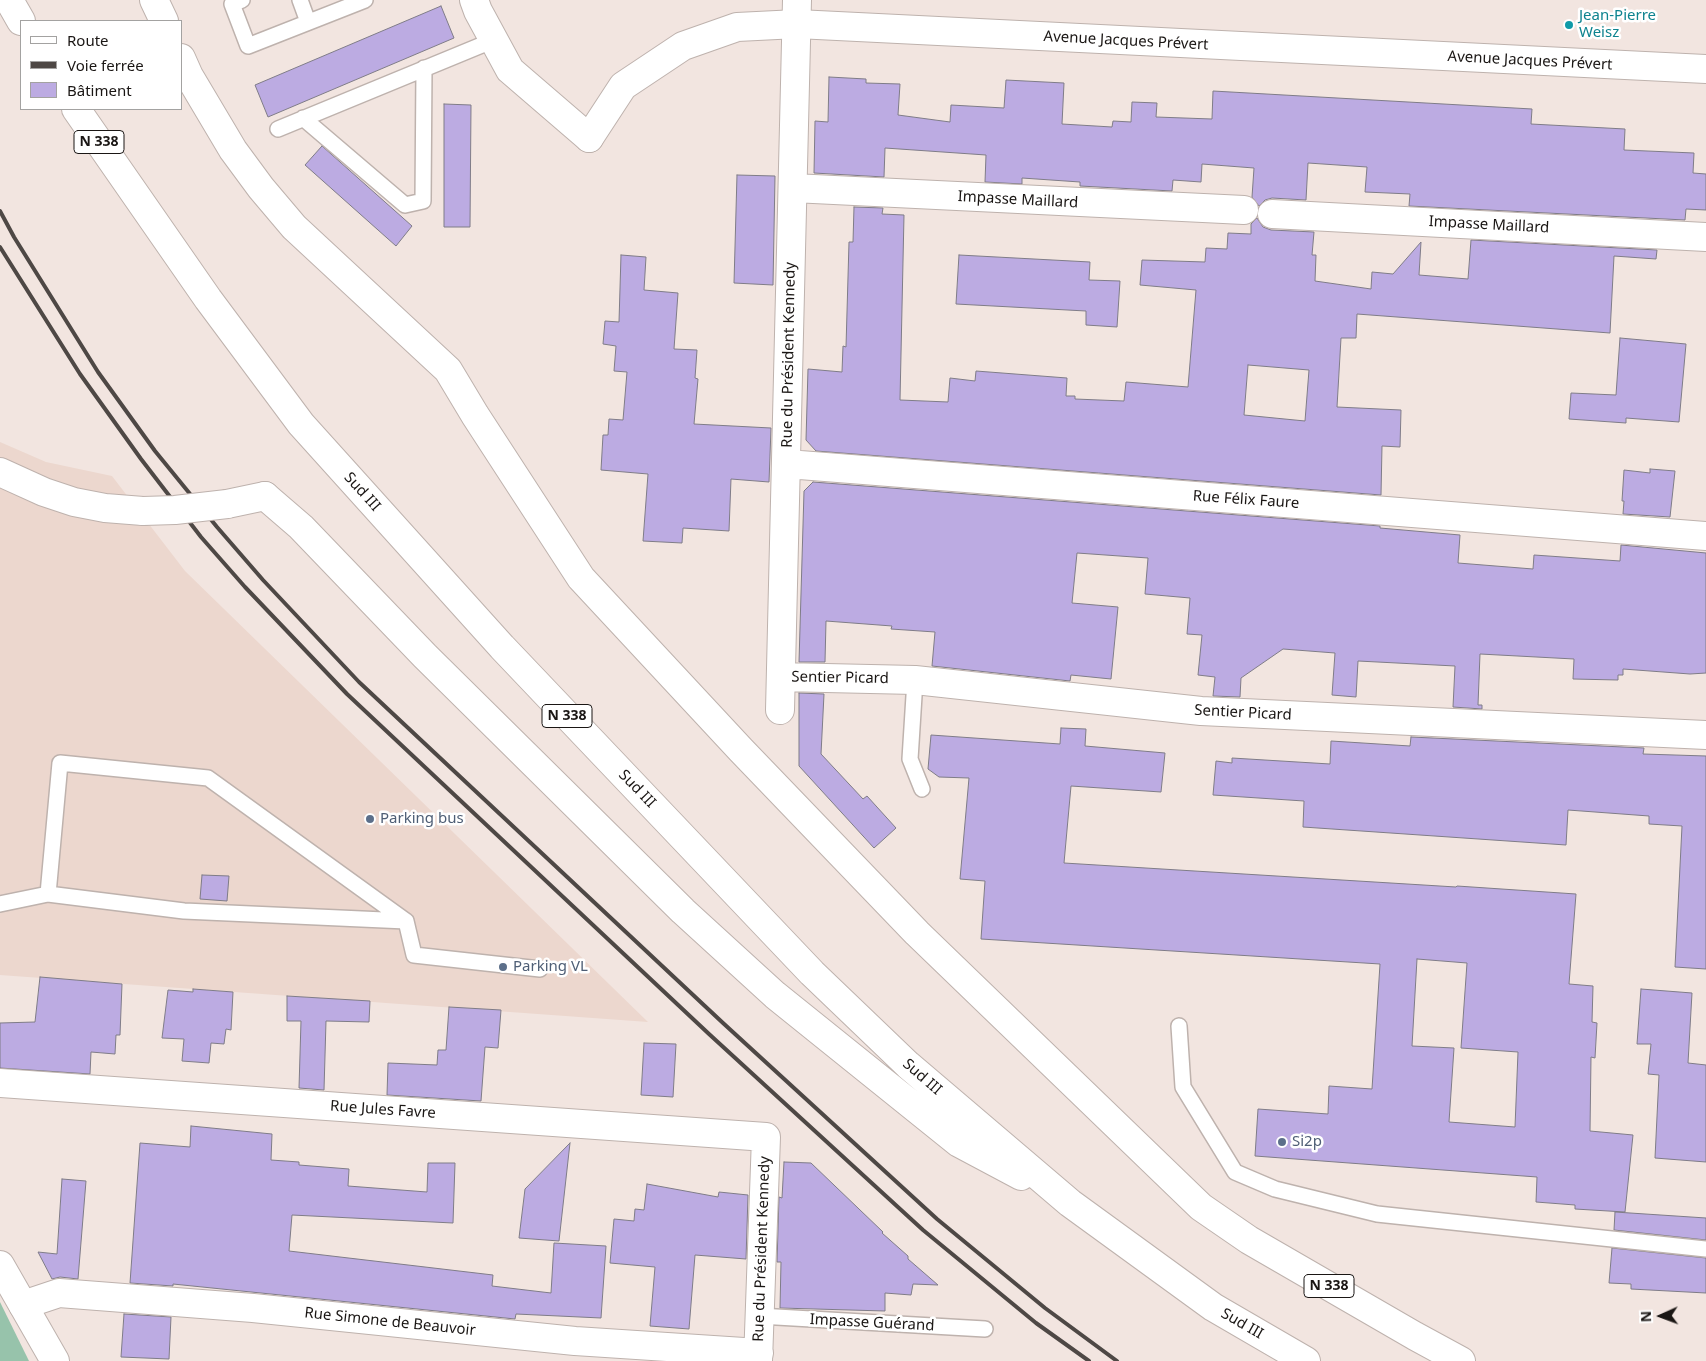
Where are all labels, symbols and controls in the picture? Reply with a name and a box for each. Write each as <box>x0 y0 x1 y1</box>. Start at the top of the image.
place label: Jean-Pierre Weisz <box>1579 7 1656 42</box>
marker: Jean-Pierre Weisz <box>1563 19 1575 31</box>
legend <box>20 20 182 110</box>
street label: Avenue Jacques Prévert <box>1043 28 1209 54</box>
text: Route <box>67 30 109 50</box>
street label: Avenue Jacques Prévert <box>1447 48 1613 74</box>
text: Voie ferrée <box>67 55 144 75</box>
text: Bâtiment <box>67 80 132 100</box>
road number: N 338 <box>74 130 124 154</box>
street label: Impasse Maillard <box>957 188 1079 212</box>
street label: Impasse Maillard <box>1428 213 1550 237</box>
street label: Rue du Président Kennedy <box>778 262 800 448</box>
street label: Sud III <box>340 469 384 515</box>
street label: Rue Félix Faure <box>1192 487 1300 513</box>
street label: Sentier Picard <box>791 668 889 688</box>
street label: Sentier Picard <box>1194 701 1292 725</box>
road number: N 338 <box>542 704 592 728</box>
street label: Sud III <box>615 766 659 812</box>
place label: Parking bus <box>380 810 464 828</box>
marker: Parking bus <box>364 813 376 825</box>
place label: Parking VL <box>513 958 588 976</box>
marker: Parking VL <box>497 961 509 973</box>
street label: Sud III <box>899 1055 945 1099</box>
street label: Rue Jules Favre <box>330 1097 436 1123</box>
place label: Si2p <box>1292 1133 1322 1151</box>
marker: Si2p <box>1276 1136 1288 1148</box>
street label: Rue du Président Kennedy <box>750 1156 774 1342</box>
road number: N 338 <box>1304 1274 1354 1298</box>
north arrow <box>1636 1291 1686 1341</box>
street label: Rue Simone de Beauvoir <box>304 1304 476 1340</box>
street label: Sud III <box>1218 1305 1266 1343</box>
street label: Impasse Guérand <box>809 1311 935 1335</box>
text: N <box>1636 1311 1655 1323</box>

